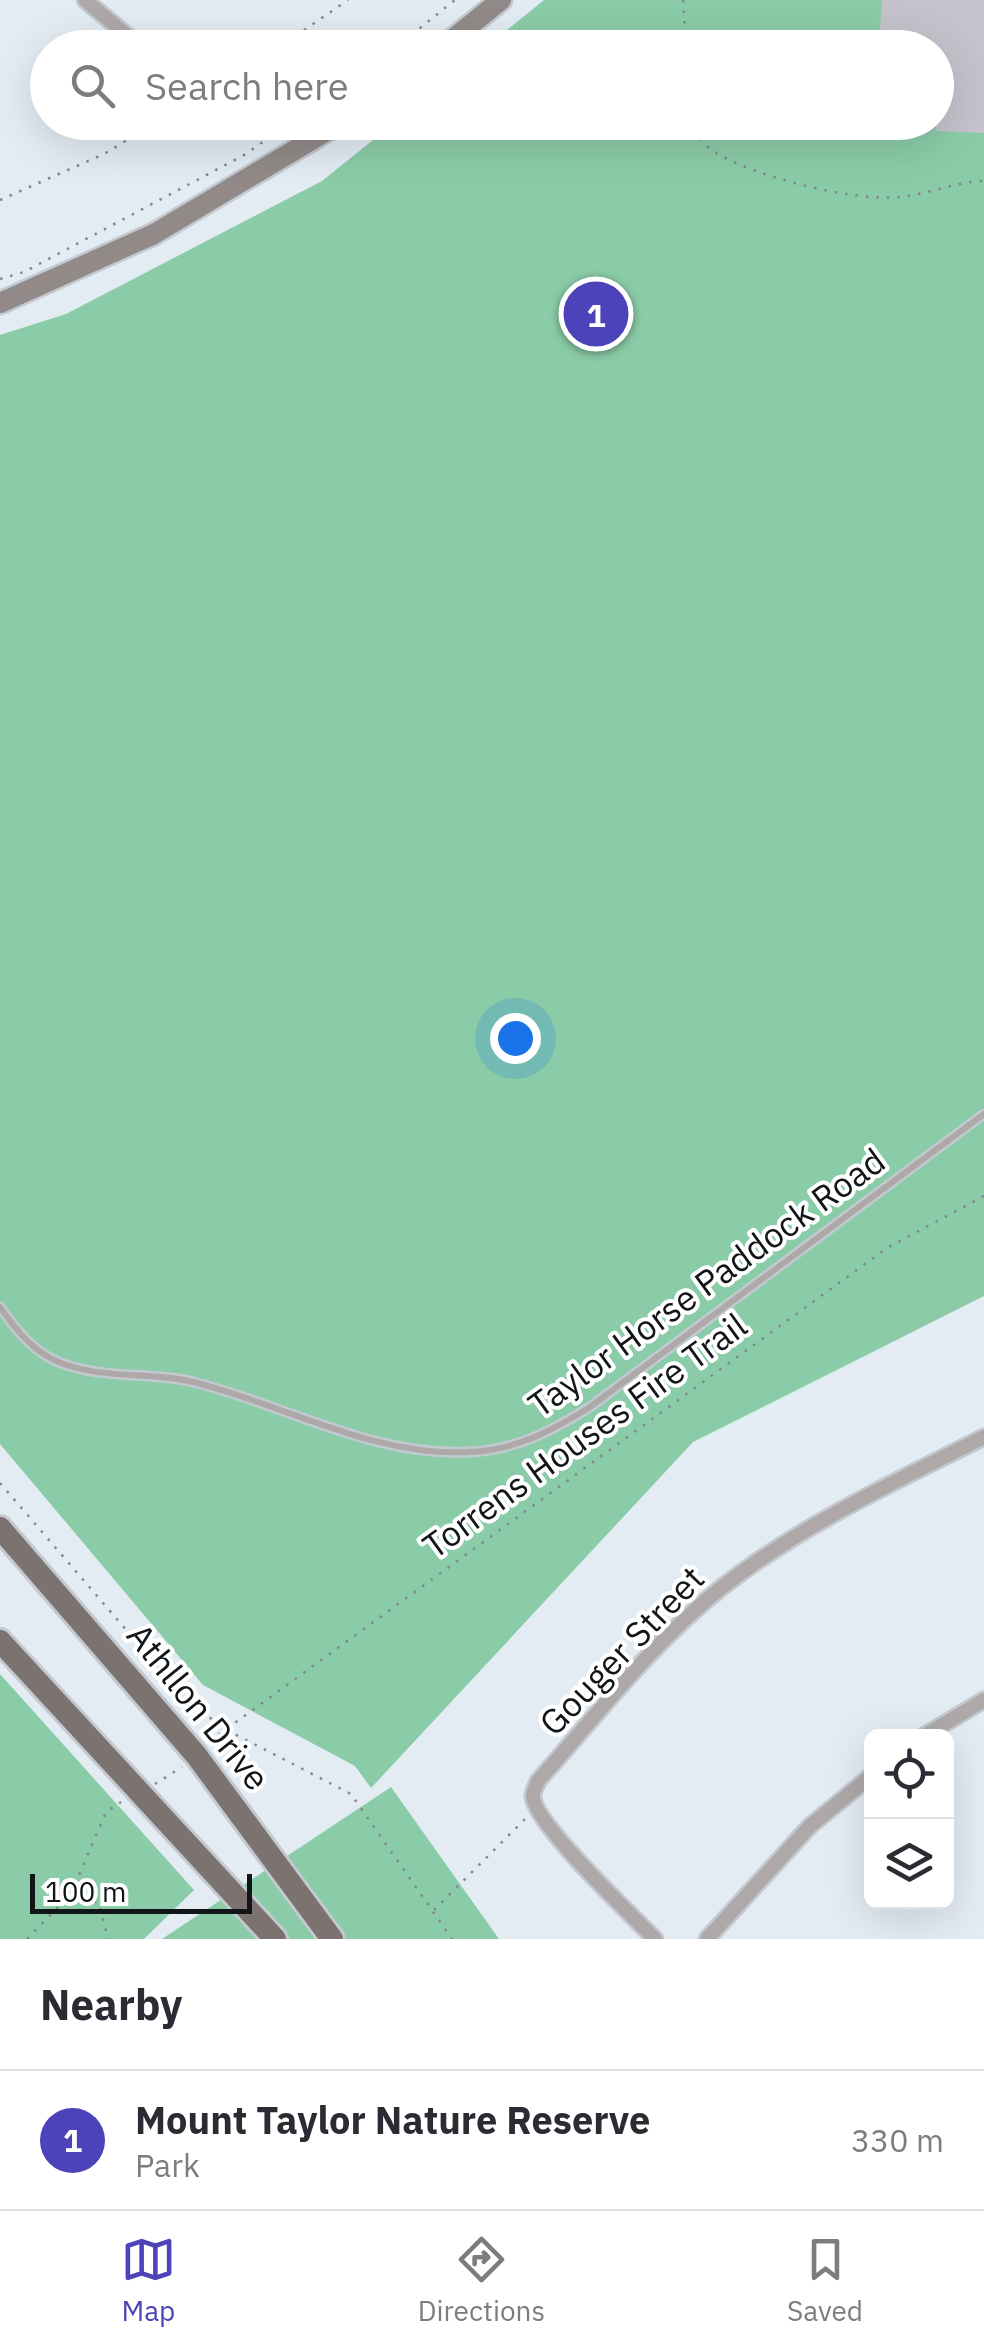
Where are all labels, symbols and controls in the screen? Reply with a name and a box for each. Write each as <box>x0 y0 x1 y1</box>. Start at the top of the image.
search box <box>30 30 954 140</box>
icon: search <box>65 58 120 113</box>
text: Search here <box>145 61 349 110</box>
pin: 1 <box>564 276 628 352</box>
your location <box>490 1013 541 1064</box>
street label: Taylor Horse Paddock Road <box>519 1137 894 1427</box>
street label: Torrens Houses Fire Trail <box>413 1302 756 1568</box>
street label: Gouger Street <box>529 1556 714 1745</box>
street label: Athllon Drive <box>117 1613 280 1799</box>
map controls <box>864 1729 954 1909</box>
button: locate <box>864 1729 954 1819</box>
button: layers <box>864 1819 954 1909</box>
scale bar <box>30 1869 252 1914</box>
text: 100 m <box>45 1873 126 1910</box>
text: Nearby <box>40 1977 182 2032</box>
text: Mount Taylor Nature Reserve <box>135 2095 650 2144</box>
text: 1 <box>63 2119 82 2161</box>
text: 330 m <box>851 2119 944 2161</box>
text: Park <box>135 2144 200 2186</box>
tab: Map <box>121 2232 176 2329</box>
tab: Directions <box>418 2232 545 2329</box>
tab: Saved <box>787 2232 863 2329</box>

